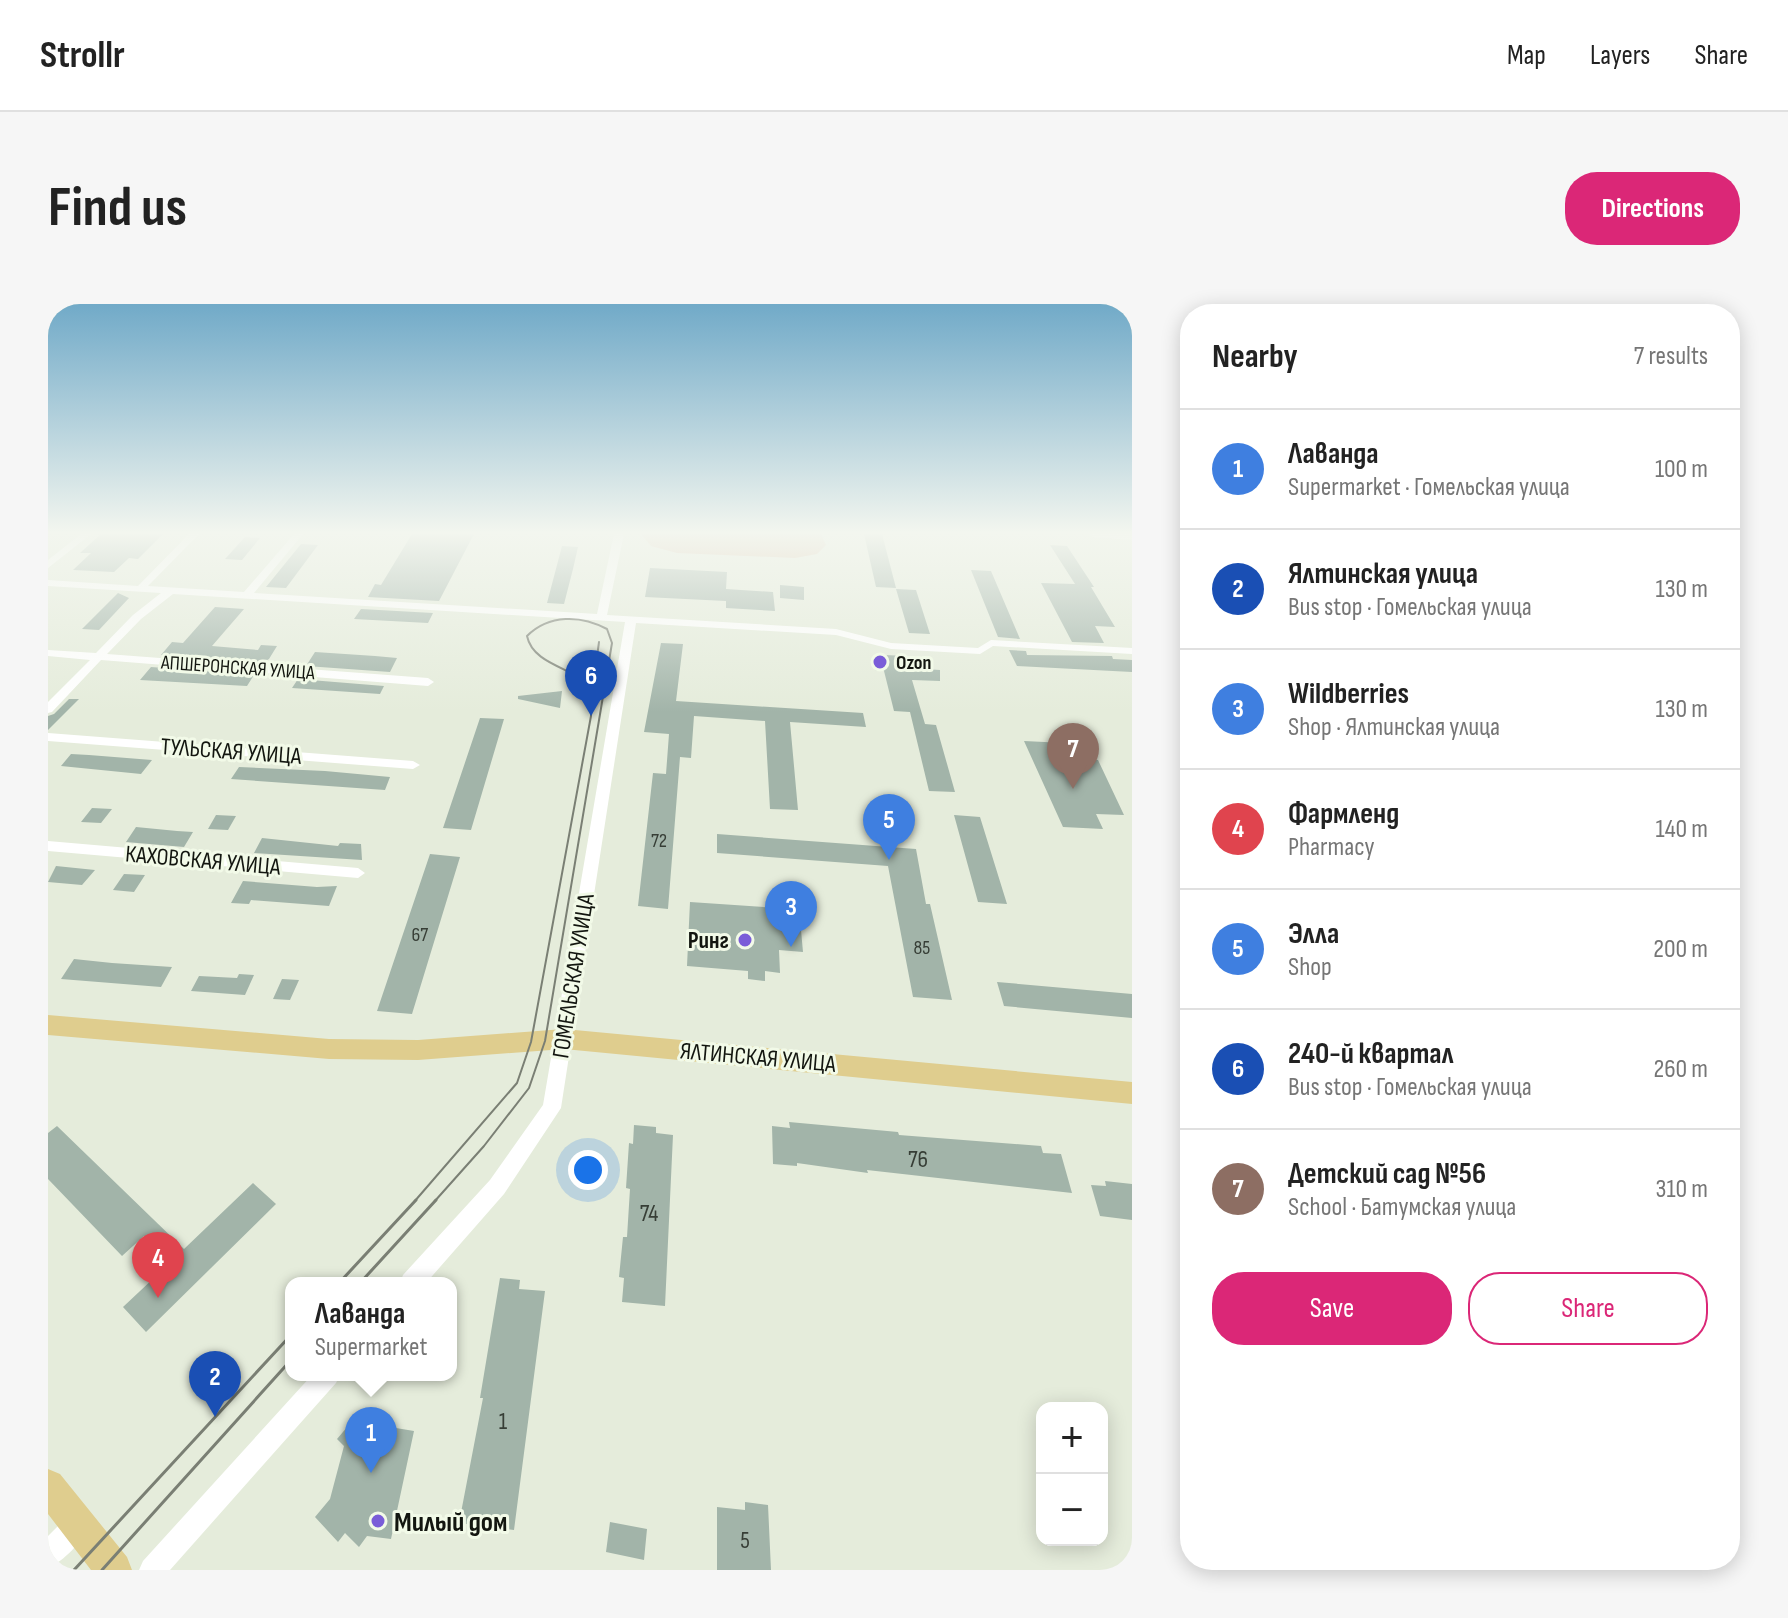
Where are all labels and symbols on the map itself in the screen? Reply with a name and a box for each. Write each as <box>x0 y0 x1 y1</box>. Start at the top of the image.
pin: 6 <box>565 650 617 716</box>
street label: АПШЕРОНСКАЯ УЛИЦА <box>159 651 316 685</box>
place label: Ozon <box>896 651 931 675</box>
marker: Ozon <box>871 653 889 671</box>
pin: 7 <box>1047 723 1099 789</box>
street label: ТУЛЬСКАЯ УЛИЦА <box>160 732 303 771</box>
pin: 5 <box>863 794 915 860</box>
house number: 72 <box>651 829 667 853</box>
street label: КАХОВСКАЯ УЛИЦА <box>124 839 282 882</box>
pin: 3 <box>765 881 817 947</box>
street label: ГОМЕЛЬСКАЯ УЛИЦА <box>546 891 601 1060</box>
house number: 67 <box>412 923 428 947</box>
place label: Ринг <box>688 926 729 955</box>
marker: Ринг <box>736 931 754 949</box>
house number: 85 <box>914 936 930 960</box>
street label: ЯЛТИНСКАЯ УЛИЦА <box>679 1036 838 1079</box>
house number: 76 <box>908 1145 928 1174</box>
your location <box>568 1150 608 1190</box>
house number: 74 <box>640 1199 658 1228</box>
pin: 4 <box>132 1232 184 1298</box>
pin: 2 <box>189 1351 241 1417</box>
pin: 1 <box>345 1407 397 1473</box>
house number: 1 <box>499 1407 508 1436</box>
place label: Милый дом <box>394 1506 507 1539</box>
marker: Милый дом <box>369 1512 387 1530</box>
house number: 5 <box>740 1526 750 1555</box>

